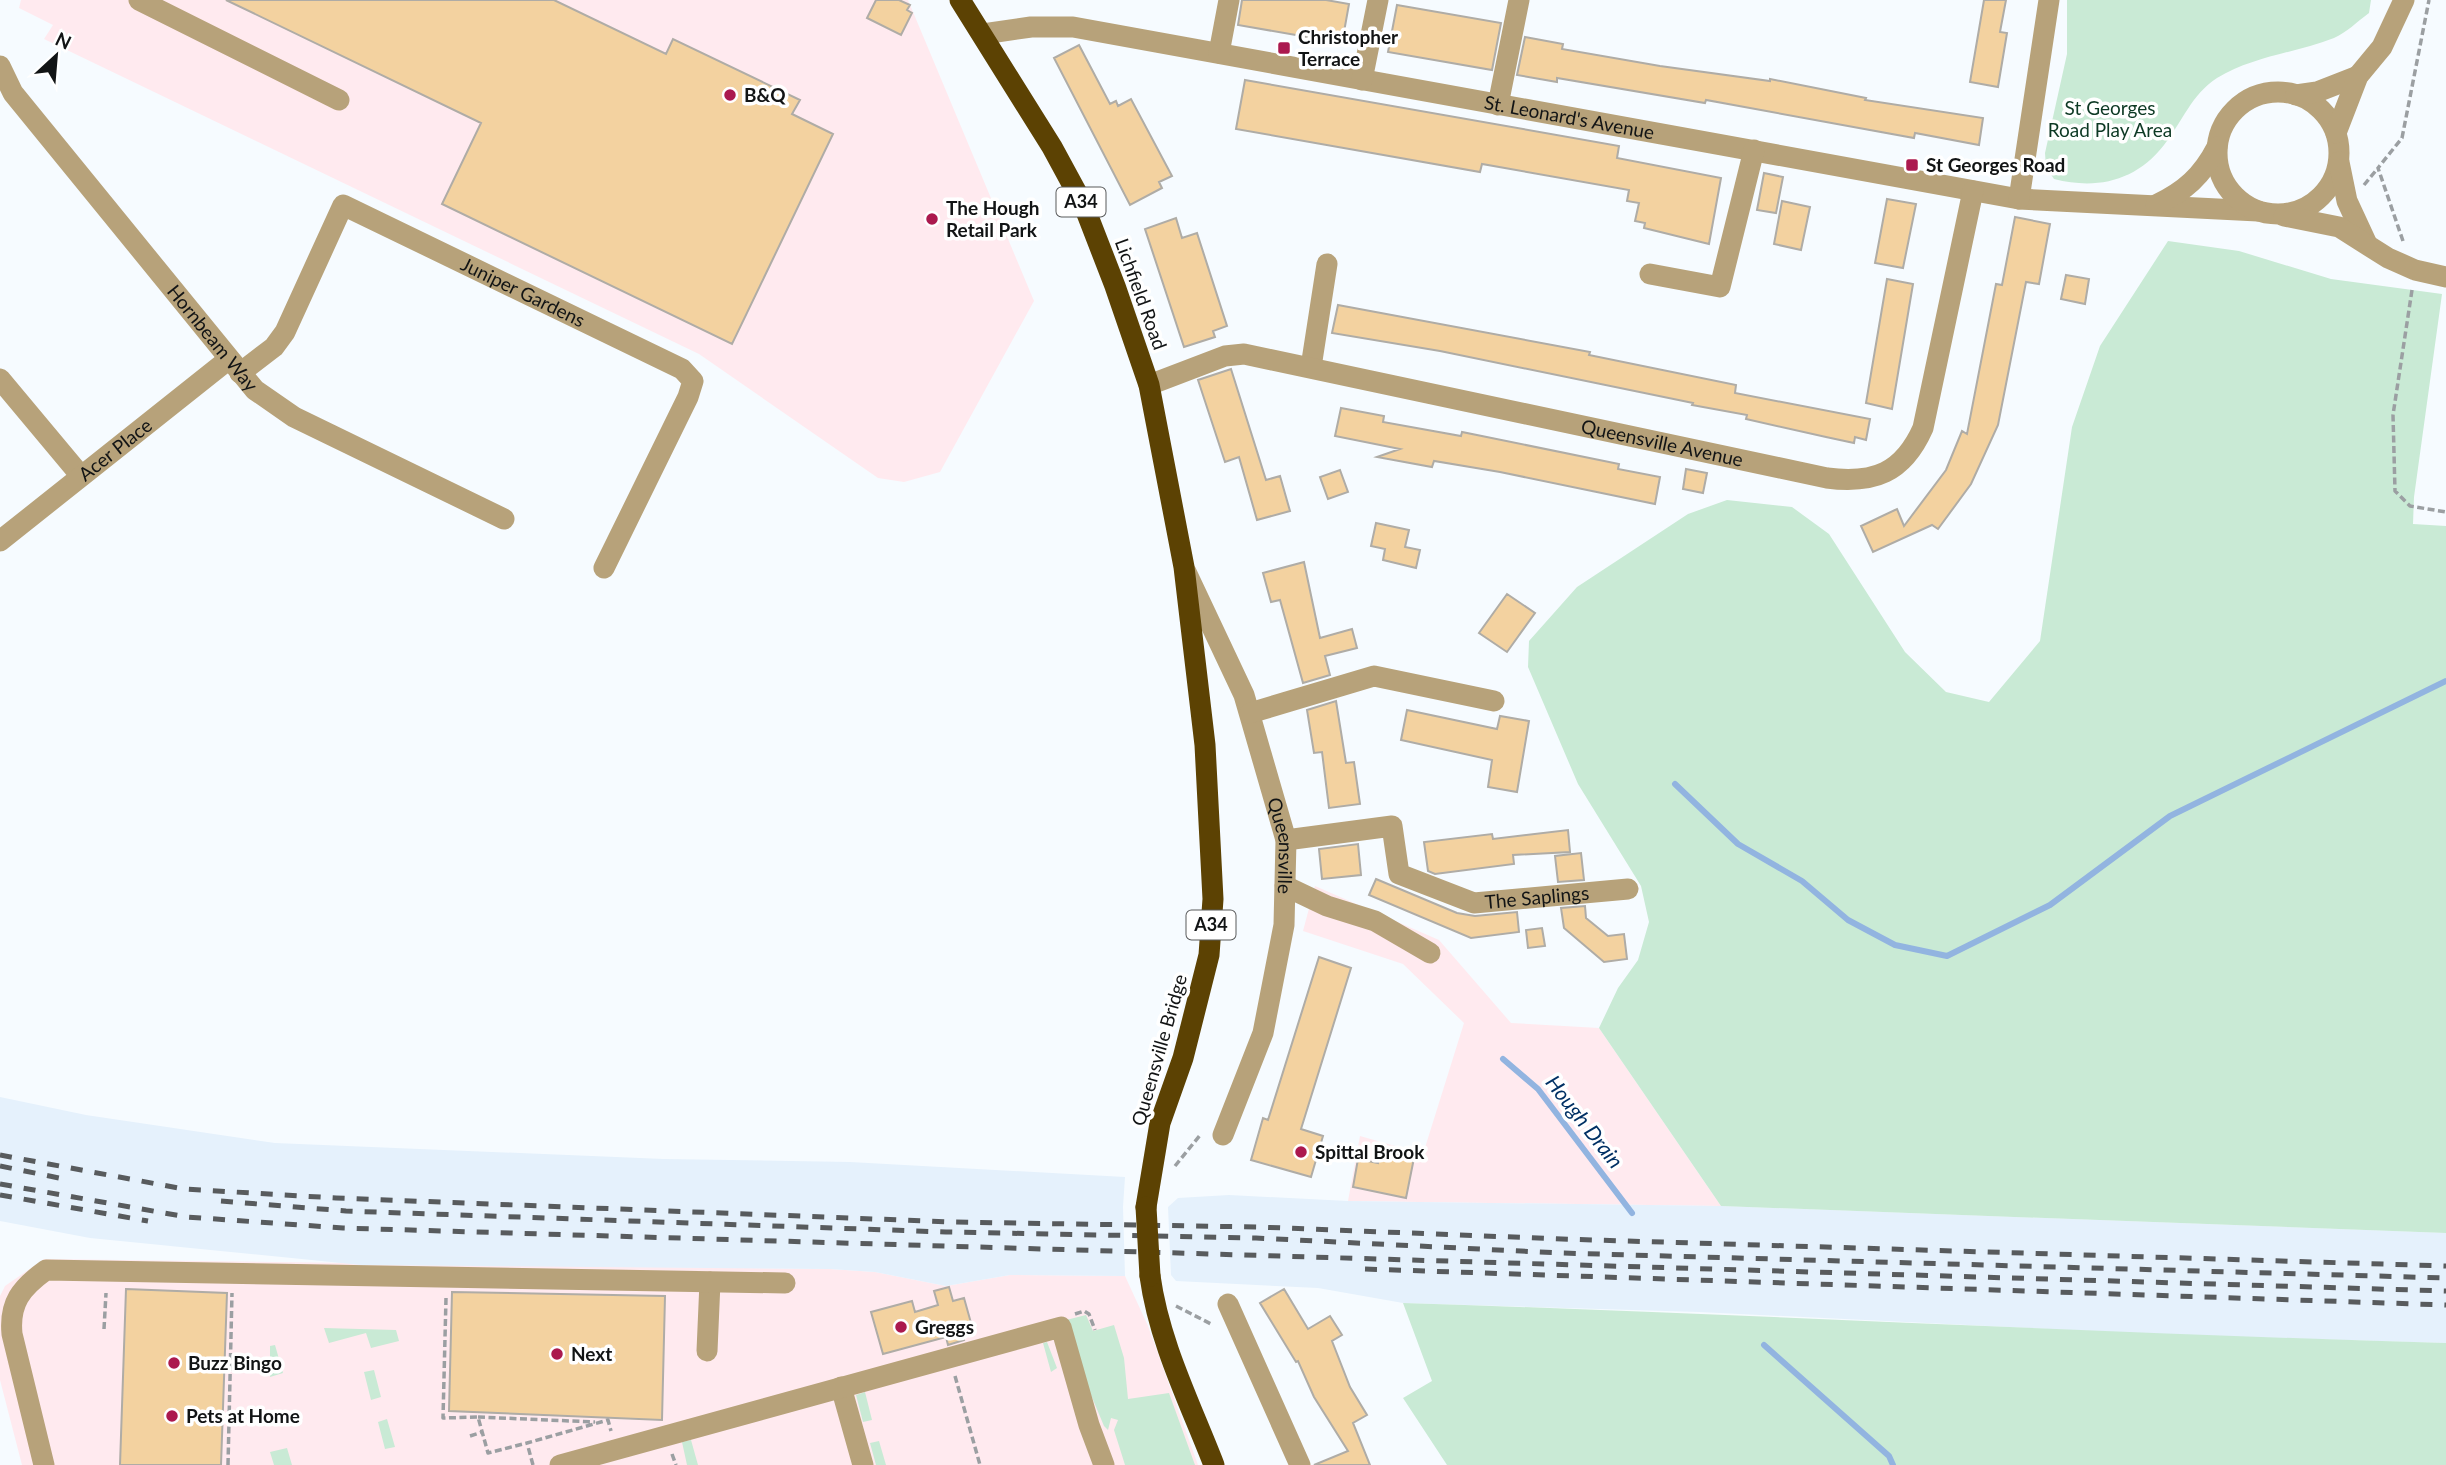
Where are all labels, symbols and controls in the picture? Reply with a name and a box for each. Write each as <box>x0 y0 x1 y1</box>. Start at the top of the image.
north arrow <box>21 21 91 91</box>
place label: Christopher Terrace <box>1298 25 1399 70</box>
text: N <box>52 27 75 54</box>
marker: Christopher Terrace <box>1276 40 1292 56</box>
place label: B&Q <box>744 83 786 106</box>
marker: B&Q <box>722 87 738 103</box>
street label: St. Leonard's Avenue <box>1483 90 1656 143</box>
park label: St Georges Road Play Area <box>2048 96 2172 141</box>
place label: St Georges Road <box>1926 153 2065 176</box>
marker: St Georges Road <box>1904 157 1920 173</box>
road number: A34 <box>1056 188 1106 216</box>
place label: The Hough Retail Park <box>946 196 1039 241</box>
marker: The Hough Retail Park <box>924 211 940 227</box>
street label: Lichfield Road <box>1111 235 1172 353</box>
street label: Juniper Gardens <box>457 252 589 331</box>
street label: Hornbeam Way <box>163 280 263 396</box>
street label: Acer Place <box>73 413 156 485</box>
street label: Queensville Avenue <box>1579 414 1745 471</box>
street label: Queensville <box>1263 795 1298 894</box>
street label: The Saplings <box>1484 881 1590 913</box>
road number: A34 <box>1186 910 1236 940</box>
street label: Queensville Bridge <box>1126 971 1191 1128</box>
water label: Hough Drain <box>1541 1070 1629 1172</box>
place label: Spittal Brook <box>1315 1140 1425 1163</box>
marker: Spittal Brook <box>1293 1144 1309 1160</box>
place label: Greggs <box>915 1315 974 1338</box>
marker: Greggs <box>893 1319 909 1335</box>
place label: Next <box>571 1342 612 1365</box>
marker: Next <box>549 1346 565 1362</box>
place label: Buzz Bingo <box>188 1351 282 1374</box>
marker: Buzz Bingo <box>166 1355 182 1371</box>
place label: Pets at Home <box>186 1404 300 1427</box>
marker: Pets at Home <box>164 1408 180 1424</box>

